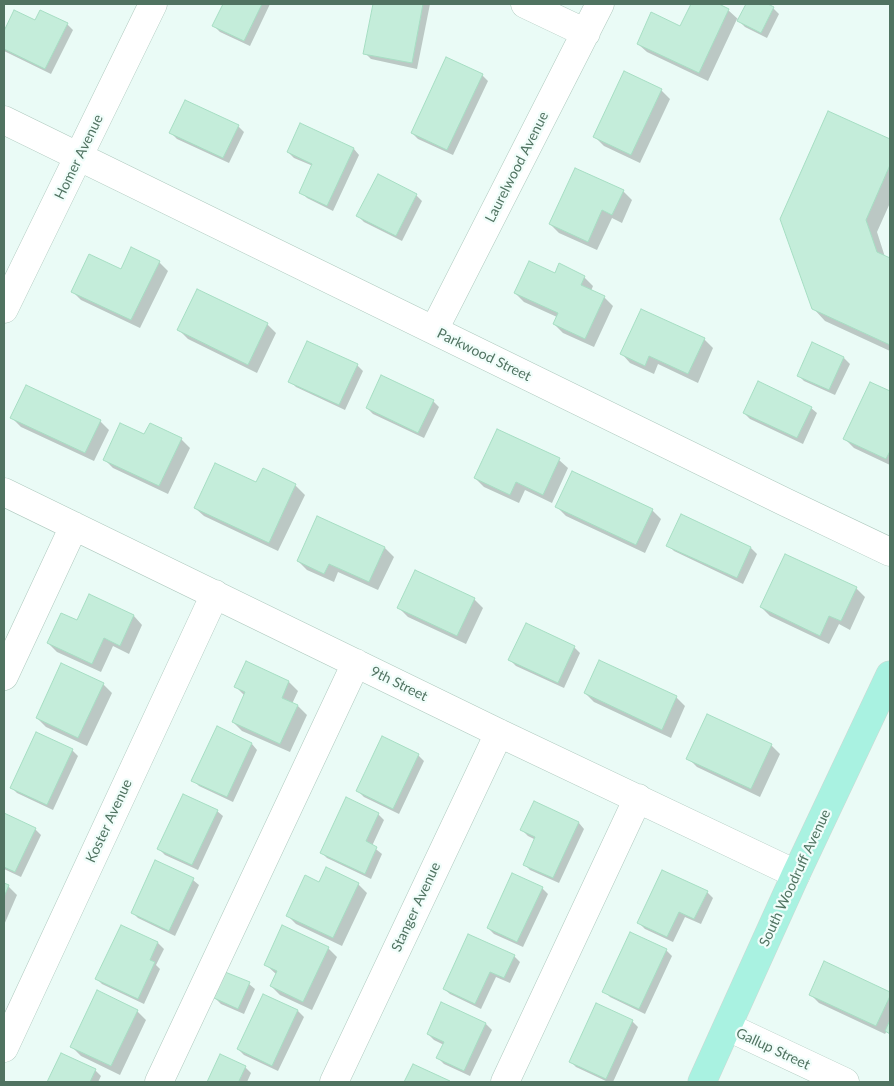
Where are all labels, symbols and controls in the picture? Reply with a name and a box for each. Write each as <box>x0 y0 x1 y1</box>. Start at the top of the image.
street label: Laurelwood Avenue <box>482 109 552 225</box>
street label: Homer Avenue <box>51 112 107 202</box>
street label: Parkwood Street <box>434 325 534 385</box>
street label: 9th Street <box>368 663 430 705</box>
street label: Koster Avenue <box>82 777 136 865</box>
street label: South Woodruff Avenue <box>756 807 834 949</box>
street label: Stanger Avenue <box>388 860 444 954</box>
street label: Gallup Street <box>733 1025 813 1073</box>

